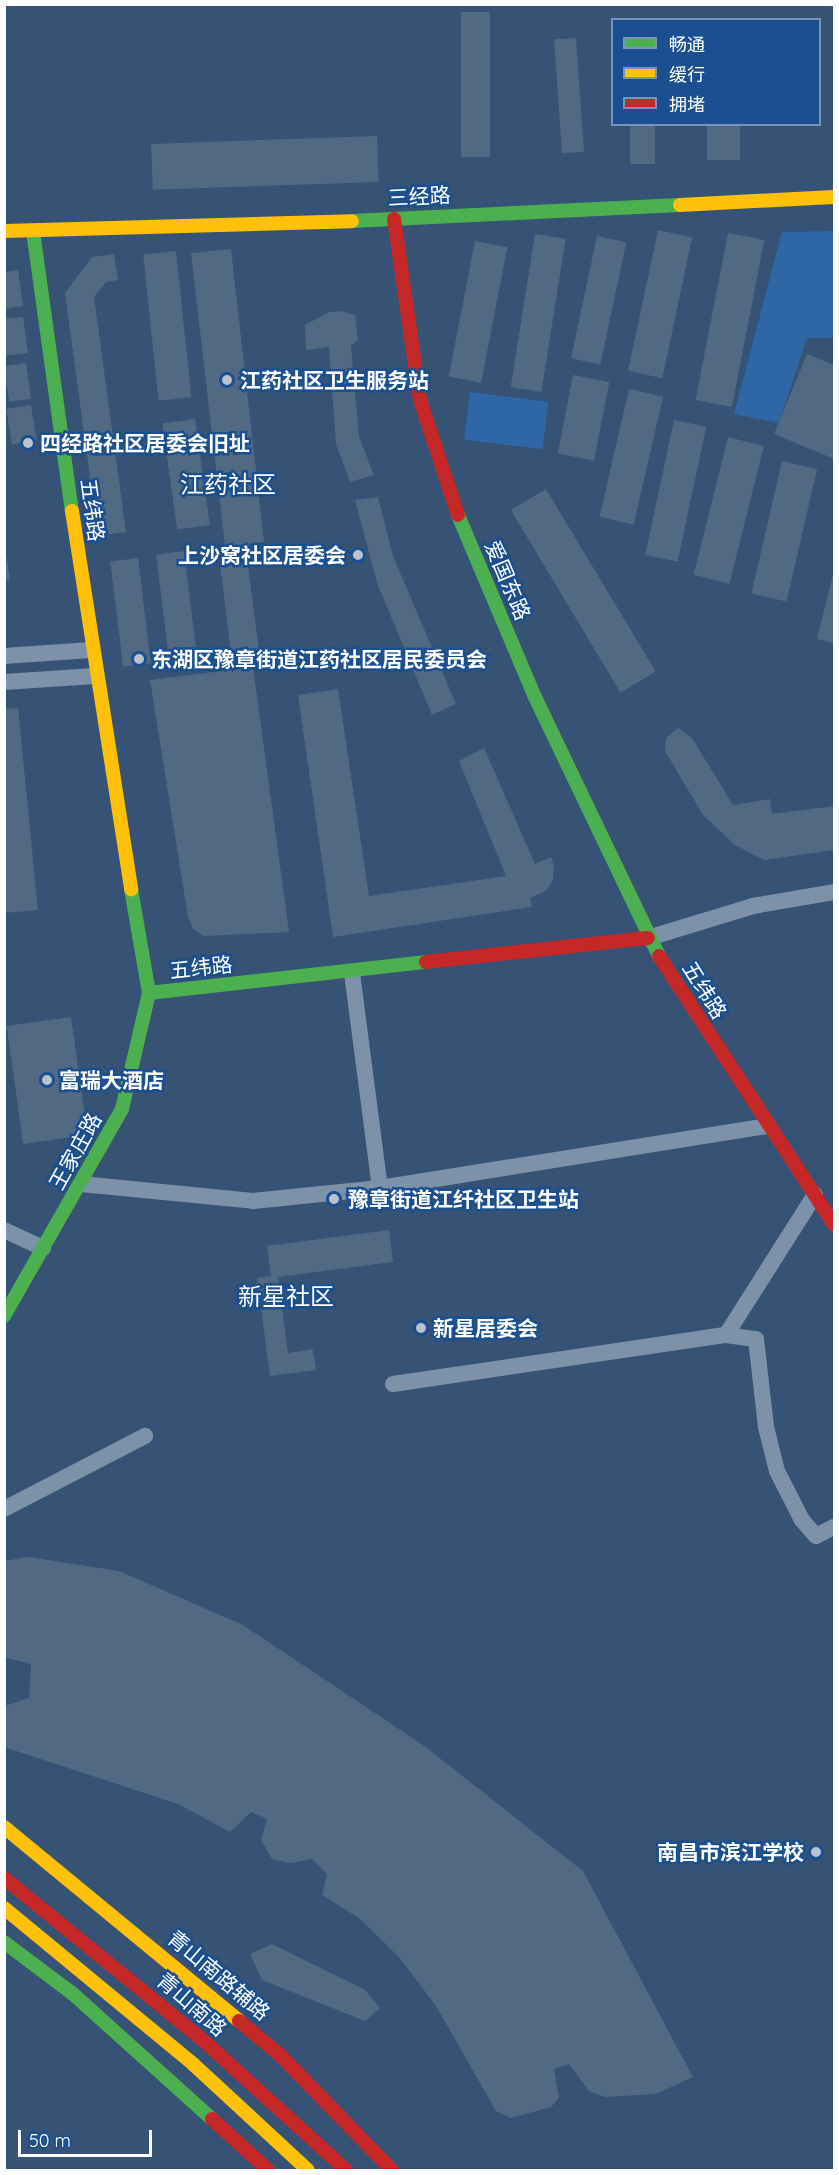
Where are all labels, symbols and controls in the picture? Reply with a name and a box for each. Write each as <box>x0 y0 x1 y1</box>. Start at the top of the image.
legend <box>611 18 821 126</box>
text: 畅通 <box>669 33 705 56</box>
text: 缓行 <box>669 63 705 86</box>
text: 拥堵 <box>669 93 705 116</box>
street label: 三经路 <box>387 182 451 210</box>
place label: 江药社区卫生服务站 <box>240 367 429 393</box>
marker: 江药社区卫生服务站 <box>218 371 236 389</box>
place label: 四经路社区居委会旧址 <box>40 430 250 456</box>
marker: 四经路社区居委会旧址 <box>21 436 35 450</box>
district label: 江药社区 <box>180 471 276 499</box>
street label: 五纬路 <box>76 477 110 543</box>
street label: 爱国东路 <box>480 536 536 624</box>
place label: 上沙窝社区居委会 <box>178 542 346 568</box>
marker: 上沙窝社区居委会 <box>351 548 365 562</box>
place label: 东湖区豫章街道江药社区居民委员会 <box>151 646 487 672</box>
marker: 东湖区豫章街道江药社区居民委员会 <box>132 652 146 666</box>
street label: 五纬路 <box>168 951 234 983</box>
street label: 五纬路 <box>678 957 732 1023</box>
place label: 富瑞大酒店 <box>59 1067 164 1093</box>
marker: 富瑞大酒店 <box>40 1073 54 1087</box>
street label: 王家庄路 <box>44 1108 106 1194</box>
place label: 豫章街道江纤社区卫生站 <box>348 1186 579 1212</box>
marker: 豫章街道江纤社区卫生站 <box>325 1190 343 1208</box>
district label: 新星社区 <box>238 1283 334 1311</box>
place label: 新星居委会 <box>433 1315 538 1341</box>
marker: 新星居委会 <box>414 1321 428 1335</box>
place label: 南昌市滨江学校 <box>657 1839 804 1865</box>
marker: 南昌市滨江学校 <box>809 1845 823 1859</box>
street label: 青山南路辅路 <box>163 1925 275 2025</box>
street label: 青山南路 <box>152 1967 232 2041</box>
scale bar <box>21 2118 154 2156</box>
text: 50 m <box>29 2129 71 2152</box>

